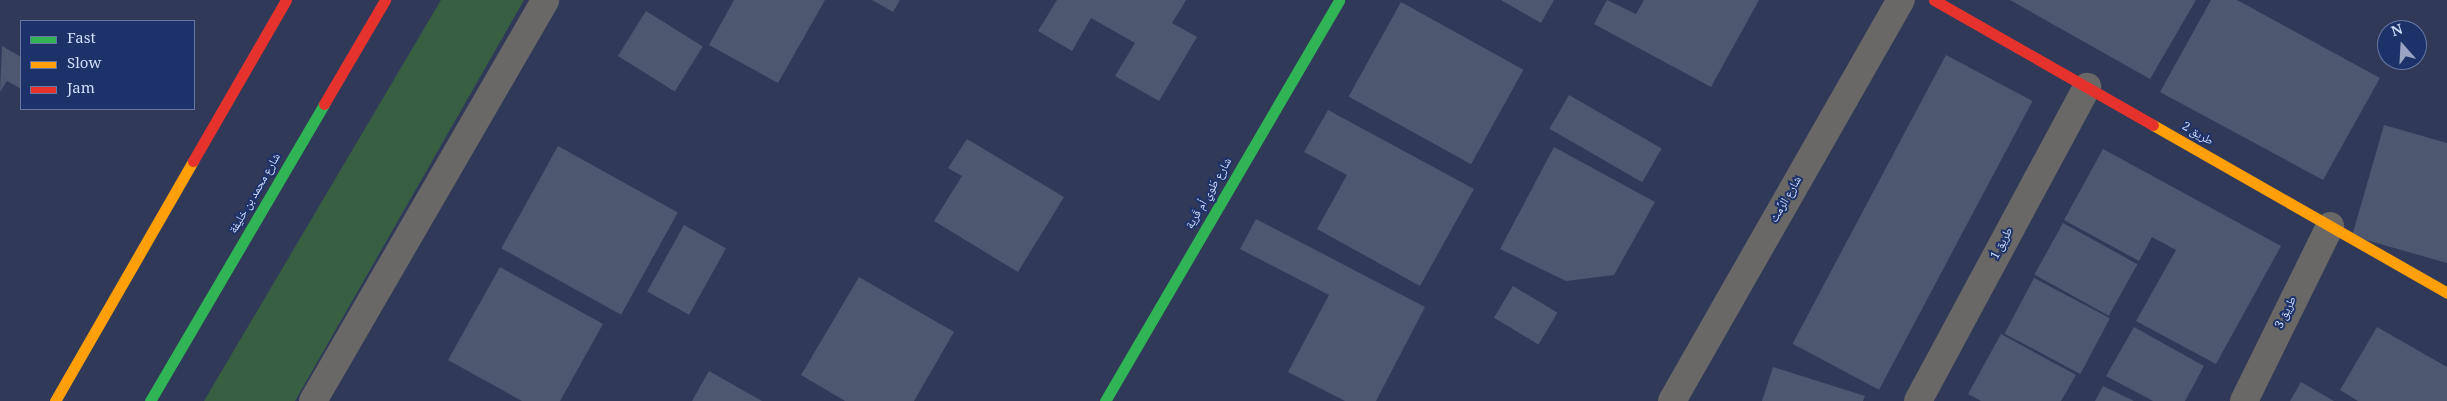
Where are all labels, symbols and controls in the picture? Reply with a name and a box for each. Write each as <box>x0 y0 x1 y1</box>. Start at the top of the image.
text: N <box>2388 19 2407 45</box>
legend <box>20 20 195 110</box>
north arrow <box>2377 20 2427 70</box>
text: Fast <box>67 27 96 53</box>
text: Slow <box>67 52 101 78</box>
text: Jam <box>67 77 95 103</box>
street label: طريق 2 <box>2179 120 2215 150</box>
street label: شارع محمد بن خليفة <box>227 151 285 237</box>
street label: شارع طَوي أم قَرية <box>1184 156 1236 232</box>
street label: شارع الرِّمث <box>1768 174 1806 226</box>
street label: طريق 1 <box>1989 226 2017 262</box>
street label: طريق 3 <box>2273 295 2301 331</box>

